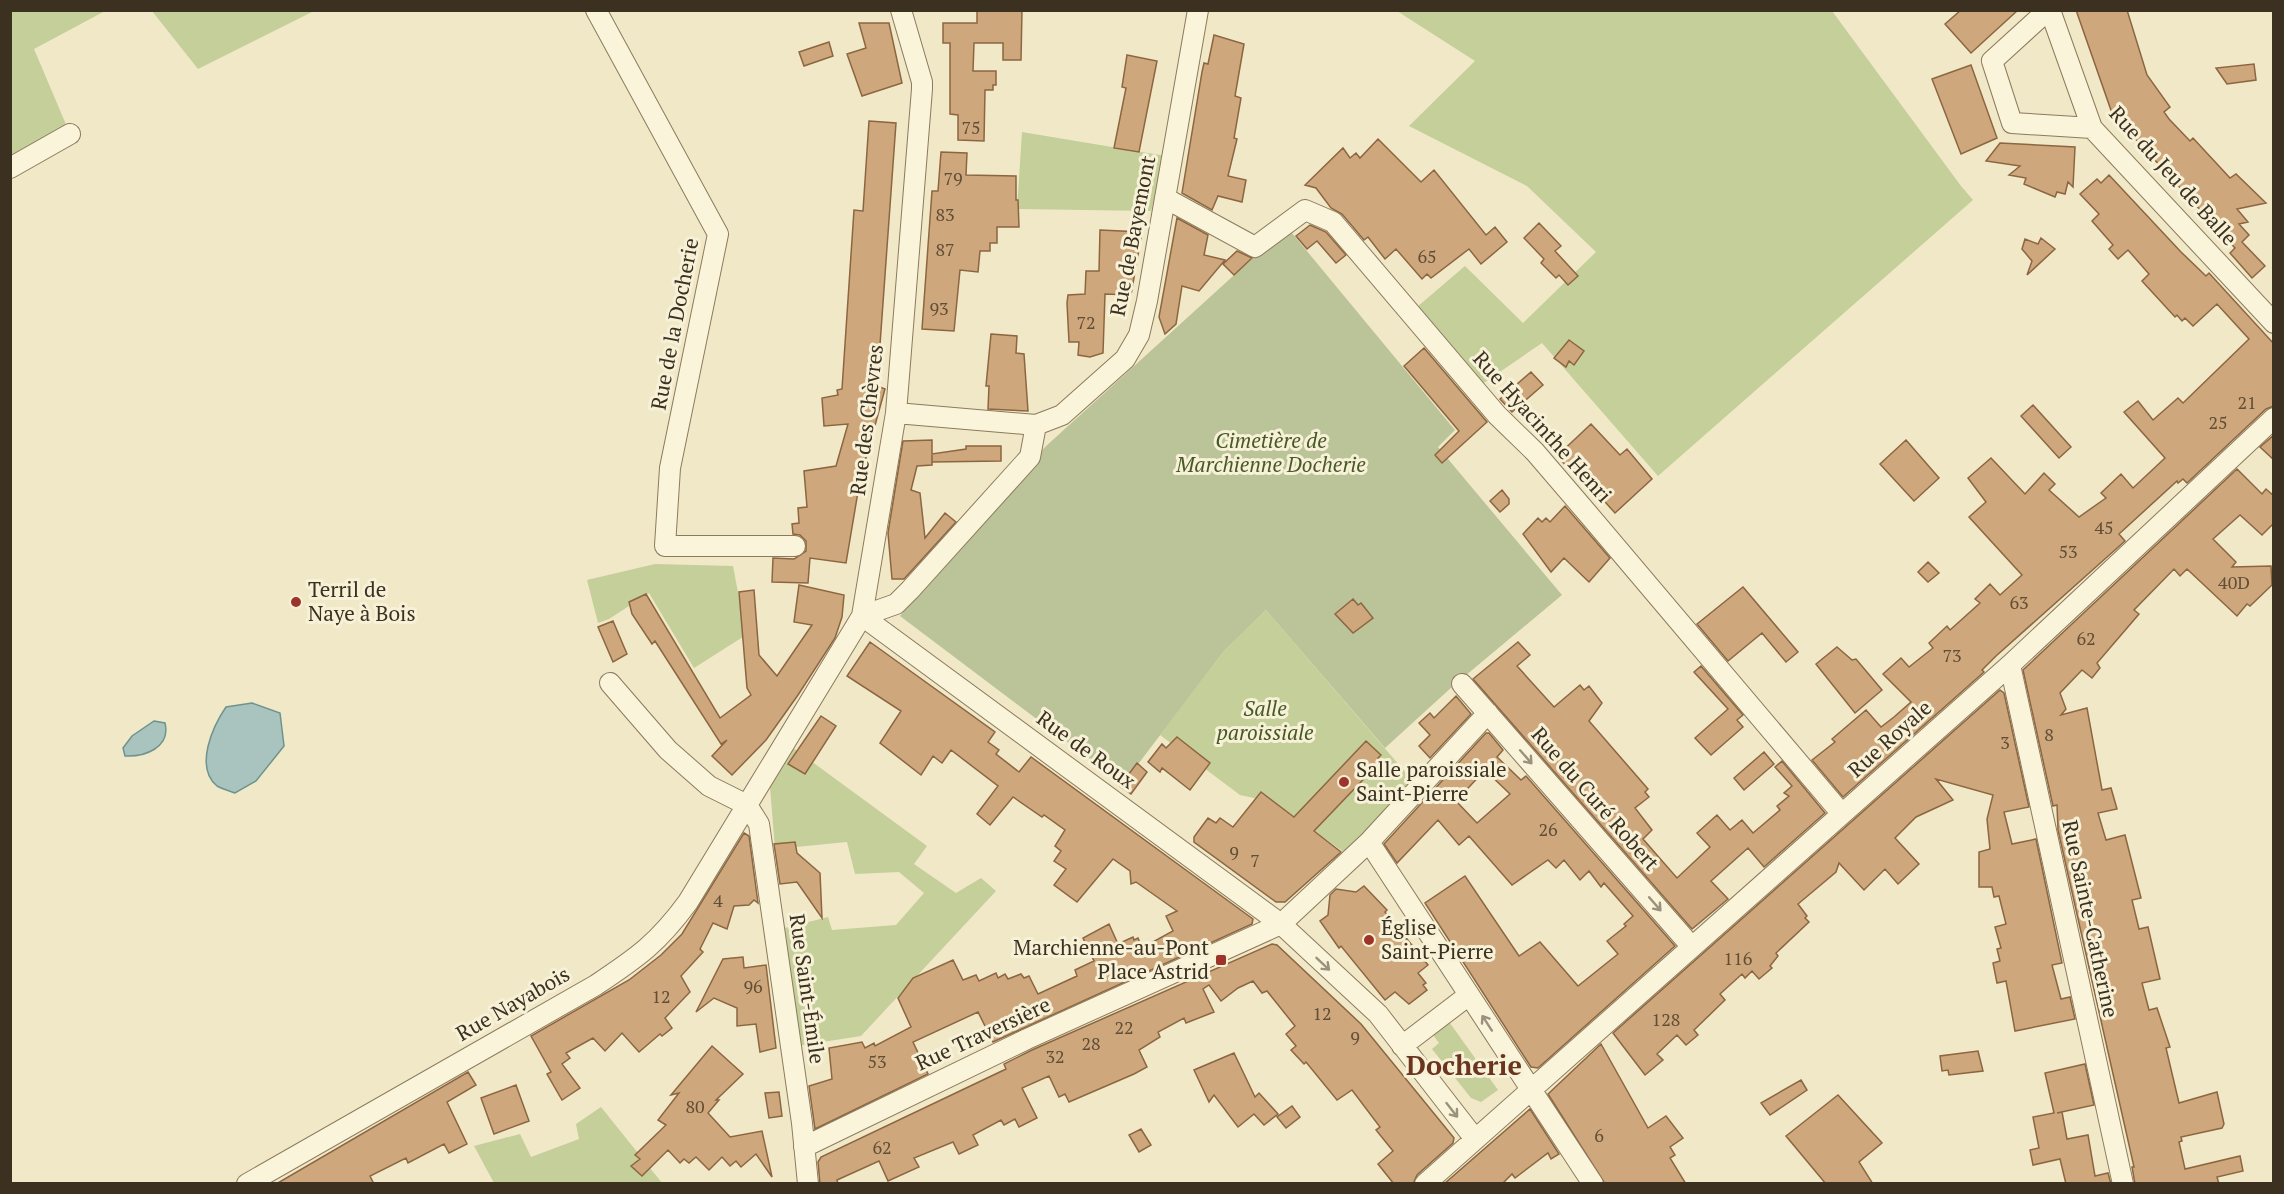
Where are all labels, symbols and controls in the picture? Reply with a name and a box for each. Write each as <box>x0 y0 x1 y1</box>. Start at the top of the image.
street label: Rue du Jeu de Balle <box>2104 100 2244 251</box>
house number: 75 <box>961 115 981 139</box>
street label: Rue de Bayemont <box>1103 153 1161 318</box>
house number: 79 <box>943 166 963 190</box>
house number: 83 <box>935 202 955 226</box>
street label: Rue de la Docherie <box>644 235 704 412</box>
house number: 87 <box>935 237 955 261</box>
house number: 65 <box>1417 244 1437 268</box>
house number: 93 <box>929 296 949 320</box>
house number: 72 <box>1076 310 1096 334</box>
street label: Rue des Chèvres <box>843 343 889 497</box>
street label: Rue Hyacinthe Henri <box>1467 345 1618 508</box>
house number: 21 <box>2237 390 2257 414</box>
house number: 25 <box>2208 410 2228 434</box>
park label: Cimetière de Marchienne Docherie <box>1175 426 1366 478</box>
house number: 45 <box>2094 515 2114 539</box>
house number: 53 <box>2058 539 2078 563</box>
house number: 40D <box>2218 570 2250 594</box>
place label: Terril de Naye à Bois <box>308 575 416 627</box>
house number: 63 <box>2009 590 2029 614</box>
marker: Terril de Naye à Bois <box>289 595 303 609</box>
house number: 62 <box>2076 626 2096 650</box>
house number: 73 <box>1942 643 1962 667</box>
street label: Rue Royale <box>1842 693 1937 783</box>
park label: Salle paroissiale <box>1216 694 1314 746</box>
street label: Rue de Roux <box>1031 704 1142 795</box>
street label: Rue du Curé Robert <box>1526 721 1666 876</box>
house number: 8 <box>2044 722 2054 746</box>
house number: 3 <box>2000 730 2010 754</box>
one-way arrow <box>1519 750 1533 765</box>
place label: Salle paroissiale Saint-Pierre <box>1356 755 1507 807</box>
marker: Salle paroissiale Saint-Pierre <box>1337 775 1351 789</box>
house number: 26 <box>1538 817 1558 841</box>
street label: Rue Sainte-Catherine <box>2056 817 2126 1020</box>
house number: 9 <box>1229 840 1239 864</box>
house number: 7 <box>1250 848 1260 872</box>
house number: 4 <box>713 888 723 912</box>
one-way arrow <box>1648 896 1662 911</box>
street label: Rue Saint-Émile <box>784 912 832 1066</box>
place label: Église Saint-Pierre <box>1381 913 1494 965</box>
place label: Marchienne-au-Pont Place Astrid <box>1013 933 1209 985</box>
marker: Église Saint-Pierre <box>1362 933 1376 947</box>
house number: 116 <box>1724 946 1753 970</box>
marker: Marchienne-au-Pont Place Astrid <box>1214 953 1228 967</box>
one-way arrow <box>1316 957 1331 971</box>
street label: Rue Nayabois <box>451 959 574 1047</box>
house number: 96 <box>743 974 763 998</box>
house number: 12 <box>651 984 671 1008</box>
street label: Rue Traversière <box>911 990 1054 1077</box>
house number: 12 <box>1312 1001 1332 1025</box>
house number: 128 <box>1652 1007 1680 1031</box>
house number: 22 <box>1114 1015 1134 1039</box>
one-way arrow <box>1481 1015 1493 1031</box>
house number: 9 <box>1350 1025 1360 1049</box>
house number: 28 <box>1081 1031 1101 1055</box>
house number: 32 <box>1045 1044 1065 1068</box>
district label: Docherie <box>1406 1047 1522 1083</box>
house number: 53 <box>867 1049 887 1073</box>
house number: 80 <box>685 1094 705 1118</box>
one-way arrow <box>1446 1101 1459 1117</box>
house number: 6 <box>1594 1123 1604 1147</box>
house number: 62 <box>872 1135 892 1159</box>

